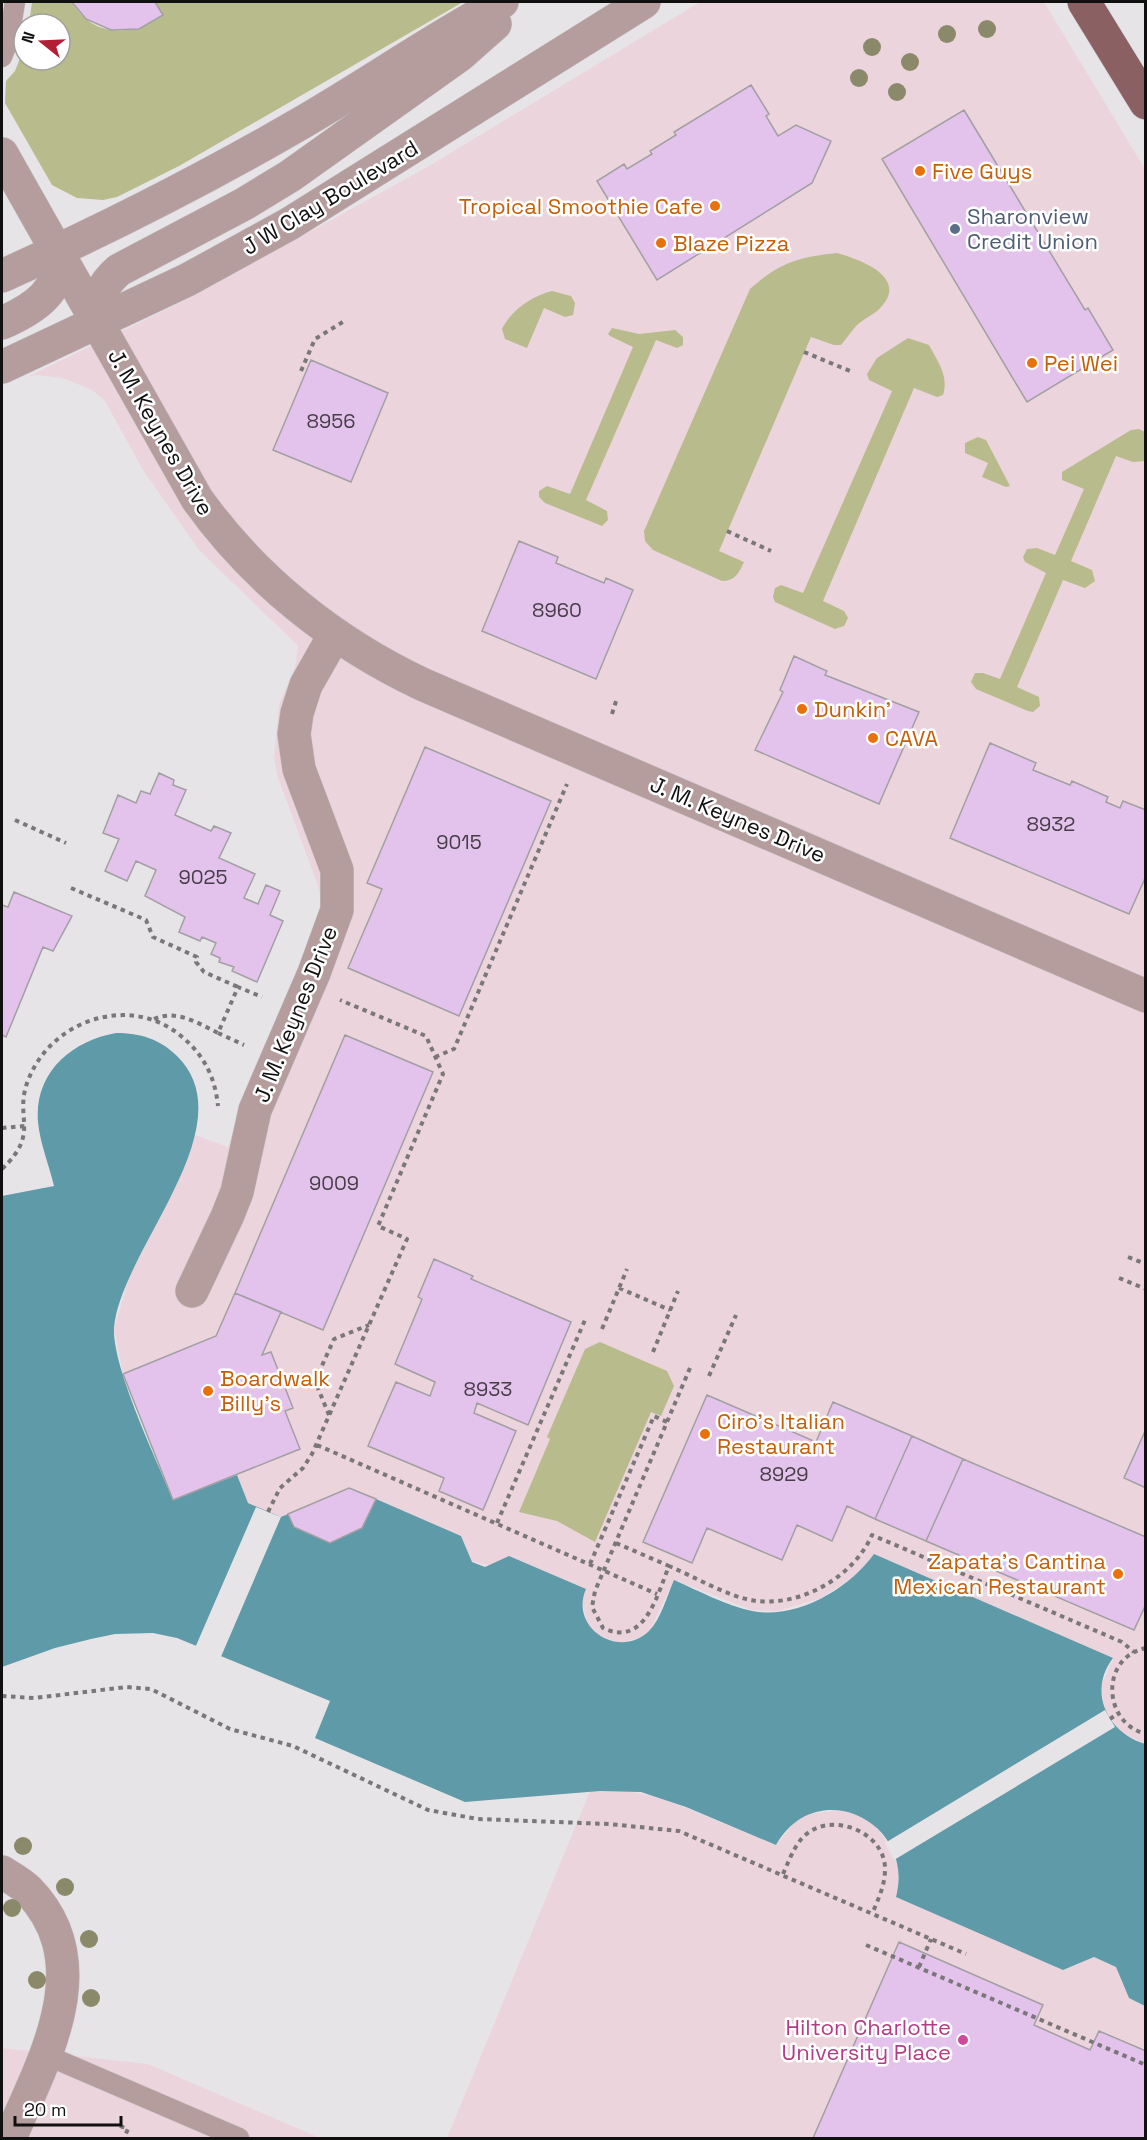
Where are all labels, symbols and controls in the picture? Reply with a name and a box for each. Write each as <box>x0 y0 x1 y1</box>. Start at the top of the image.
north arrow <box>12 12 72 72</box>
text: N <box>17 29 40 46</box>
street label: J W Clay Boulevard <box>237 133 423 261</box>
place label: Five Guys <box>932 157 1032 185</box>
marker: Five Guys <box>913 164 927 178</box>
place label: Tropical Smoothie Cafe <box>459 192 703 220</box>
marker: Tropical Smoothie Cafe <box>708 199 722 213</box>
place label: Sharonview Credit Union <box>967 202 1098 255</box>
marker: Sharonview Credit Union <box>948 222 962 236</box>
place label: Blaze Pizza <box>673 229 790 257</box>
marker: Blaze Pizza <box>654 236 668 250</box>
street label: J. M. Keynes Drive <box>102 344 220 520</box>
place label: Pei Wei <box>1044 349 1118 377</box>
marker: Pei Wei <box>1025 356 1039 370</box>
house number: 8956 <box>307 408 355 434</box>
house number: 8960 <box>532 597 582 623</box>
place label: Dunkin' <box>814 695 891 723</box>
marker: Dunkin' <box>795 702 809 716</box>
place label: CAVA <box>885 724 938 752</box>
marker: CAVA <box>866 731 880 745</box>
street label: J. M. Keynes Drive <box>646 769 830 869</box>
house number: 8932 <box>1027 811 1075 837</box>
house number: 9015 <box>436 829 482 855</box>
house number: 9025 <box>178 864 228 890</box>
street label: J. M. Keynes Drive <box>247 922 343 1106</box>
house number: 9009 <box>309 1170 359 1196</box>
place label: Boardwalk Billy's <box>220 1364 330 1417</box>
house number: 8933 <box>464 1376 512 1402</box>
marker: Boardwalk Billy's <box>201 1384 215 1398</box>
place label: Ciro's Italian Restaurant <box>717 1407 845 1460</box>
marker: Ciro's Italian Restaurant <box>698 1427 712 1441</box>
house number: 8929 <box>760 1461 808 1487</box>
place label: Zapata's Cantina Mexican Restaurant <box>893 1547 1106 1600</box>
marker: Zapata's Cantina Mexican Restaurant <box>1111 1567 1125 1581</box>
place label: Hilton Charlotte University Place <box>782 2013 951 2066</box>
marker: Hilton Charlotte University Place <box>956 2033 970 2047</box>
scale bar <box>15 2089 122 2127</box>
text: 20 m <box>24 2098 67 2121</box>

